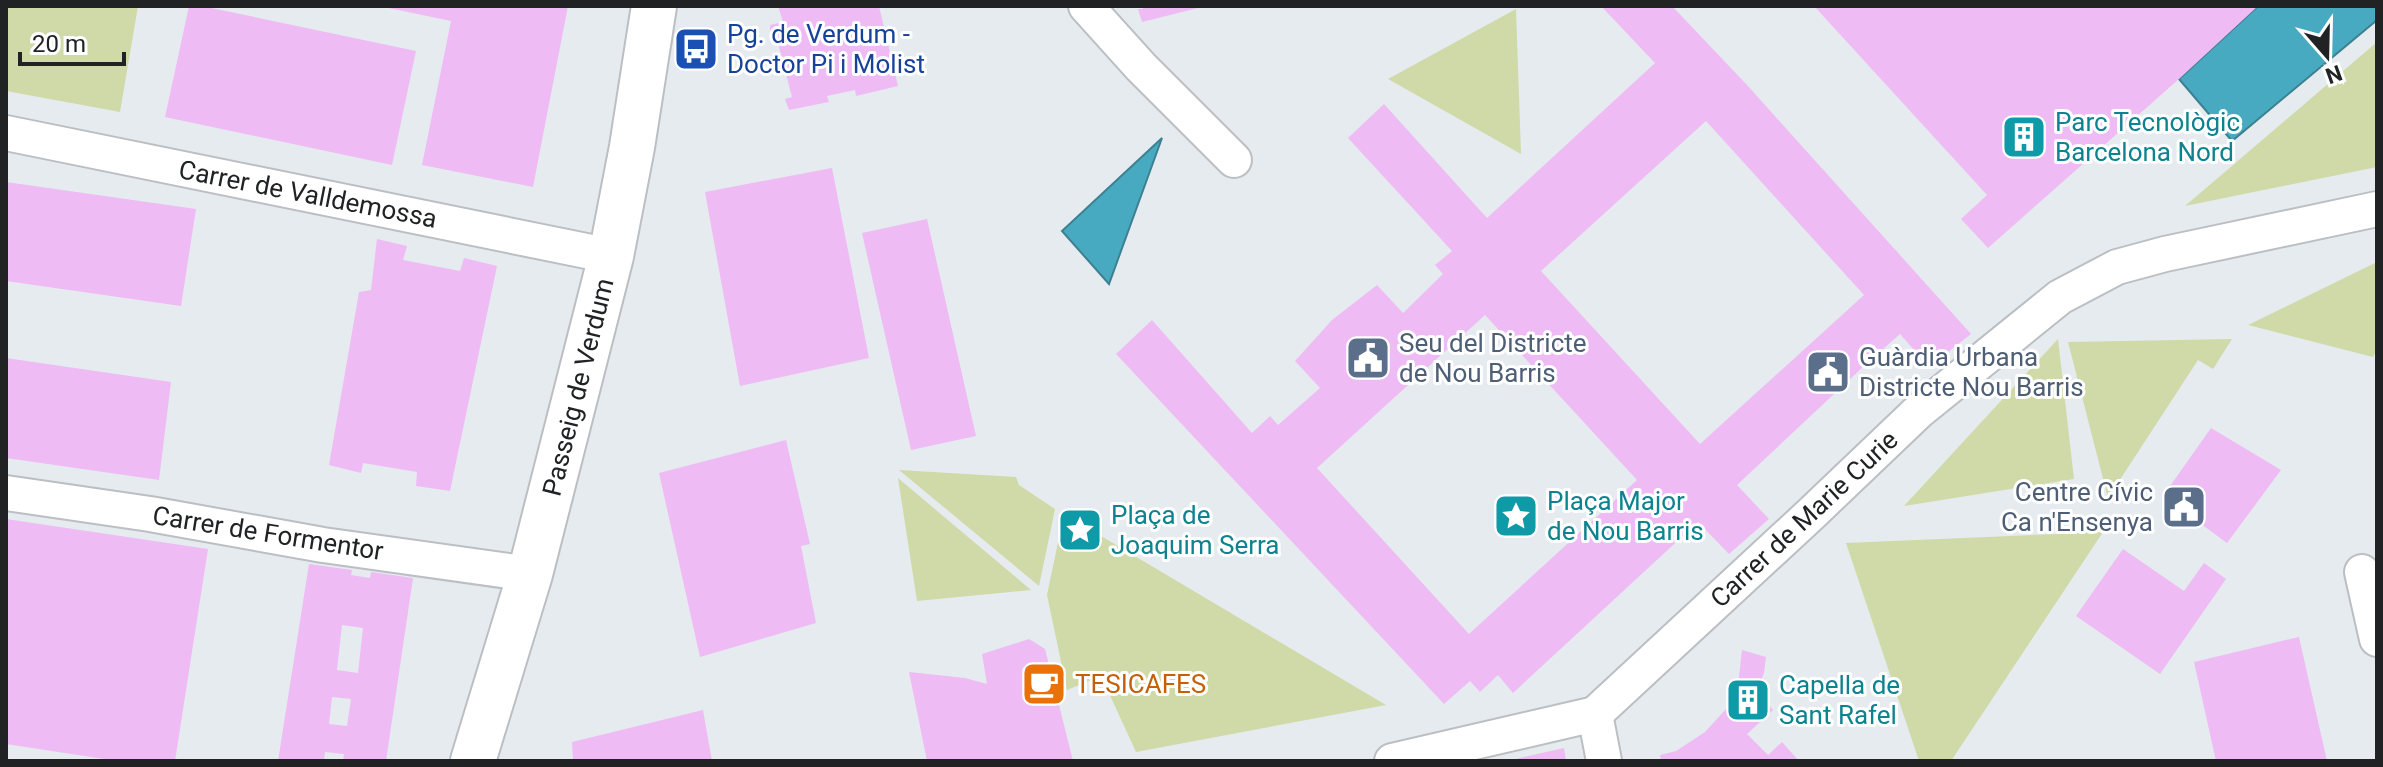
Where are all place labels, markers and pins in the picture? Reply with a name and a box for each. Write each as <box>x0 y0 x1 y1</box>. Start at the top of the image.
place label: Pg. de Verdum - Doctor Pi i Molist <box>727 19 925 79</box>
bus stop icon: Pg. de Verdum - Doctor Pi i Molist <box>672 25 720 73</box>
place label: Parc Tecnològic Barcelona Nord <box>2055 107 2240 167</box>
building icon: Parc Tecnològic Barcelona Nord <box>2000 113 2048 161</box>
place label: Seu del Districte de Nou Barris <box>1399 328 1587 388</box>
public building icon: Seu del Districte de Nou Barris <box>1344 334 1392 382</box>
place label: Guàrdia Urbana Districte Nou Barris <box>1859 342 2084 402</box>
public building icon: Guàrdia Urbana Districte Nou Barris <box>1804 348 1852 396</box>
place label: Centre Cívic Ca n'Ensenya <box>2001 477 2153 537</box>
public building icon: Centre Cívic Ca n'Ensenya <box>2160 483 2208 531</box>
place label: Plaça Major de Nou Barris <box>1547 486 1704 546</box>
place icon: Plaça Major de Nou Barris <box>1492 492 1540 540</box>
place label: Plaça de Joaquim Serra <box>1111 500 1279 560</box>
place icon: Plaça de Joaquim Serra <box>1056 506 1104 554</box>
cafe icon: TESICAFES <box>1020 660 1068 708</box>
place label: TESICAFES <box>1075 669 1206 699</box>
place label: Capella de Sant Rafel <box>1779 670 1900 730</box>
building icon: Capella de Sant Rafel <box>1724 676 1772 724</box>

